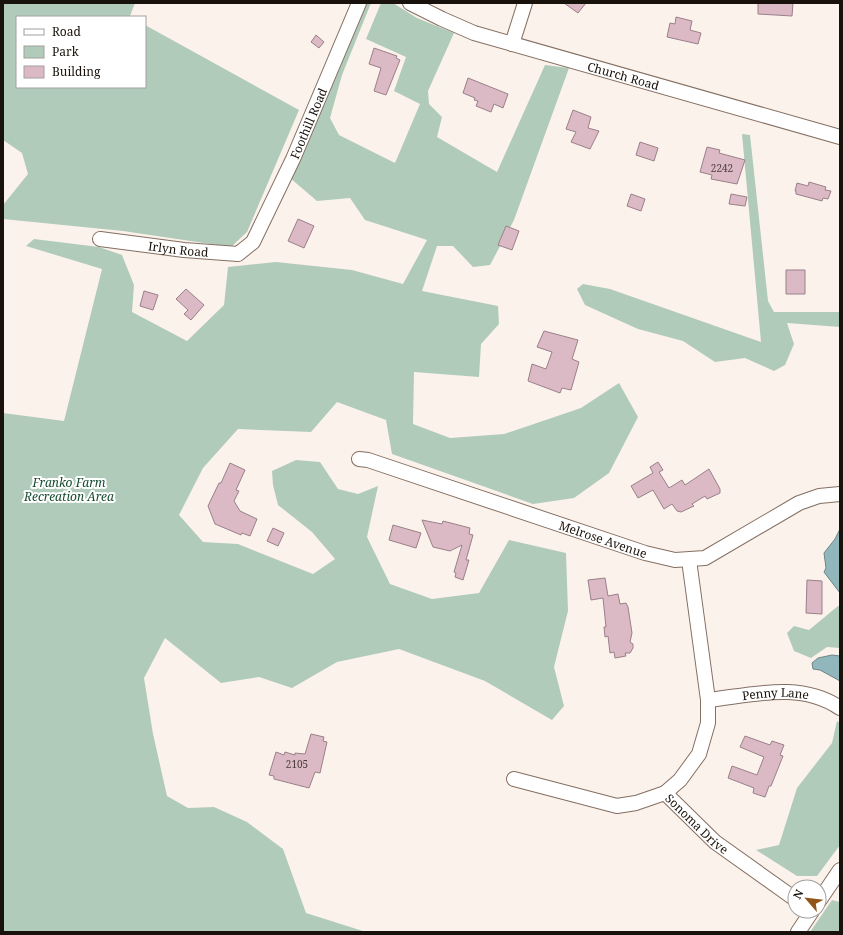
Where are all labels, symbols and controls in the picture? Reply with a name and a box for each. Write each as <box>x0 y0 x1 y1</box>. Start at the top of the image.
legend <box>16 16 146 88</box>
text: Road <box>52 23 82 40</box>
text: Park <box>52 43 80 60</box>
street label: Church Road <box>586 57 662 94</box>
text: Building <box>52 63 101 80</box>
street label: Foothill Road <box>286 85 331 161</box>
house number: 2242 <box>711 161 733 175</box>
street label: Irlyn Road <box>147 237 210 260</box>
park label: Franko Farm Recreation Area <box>23 474 114 505</box>
street label: Melrose Avenue <box>557 516 649 562</box>
street label: Penny Lane <box>741 683 811 704</box>
house number: 2105 <box>286 757 308 771</box>
street label: Sonoma Drive <box>662 790 732 858</box>
north arrow <box>787 879 827 919</box>
text: N <box>789 886 807 901</box>

